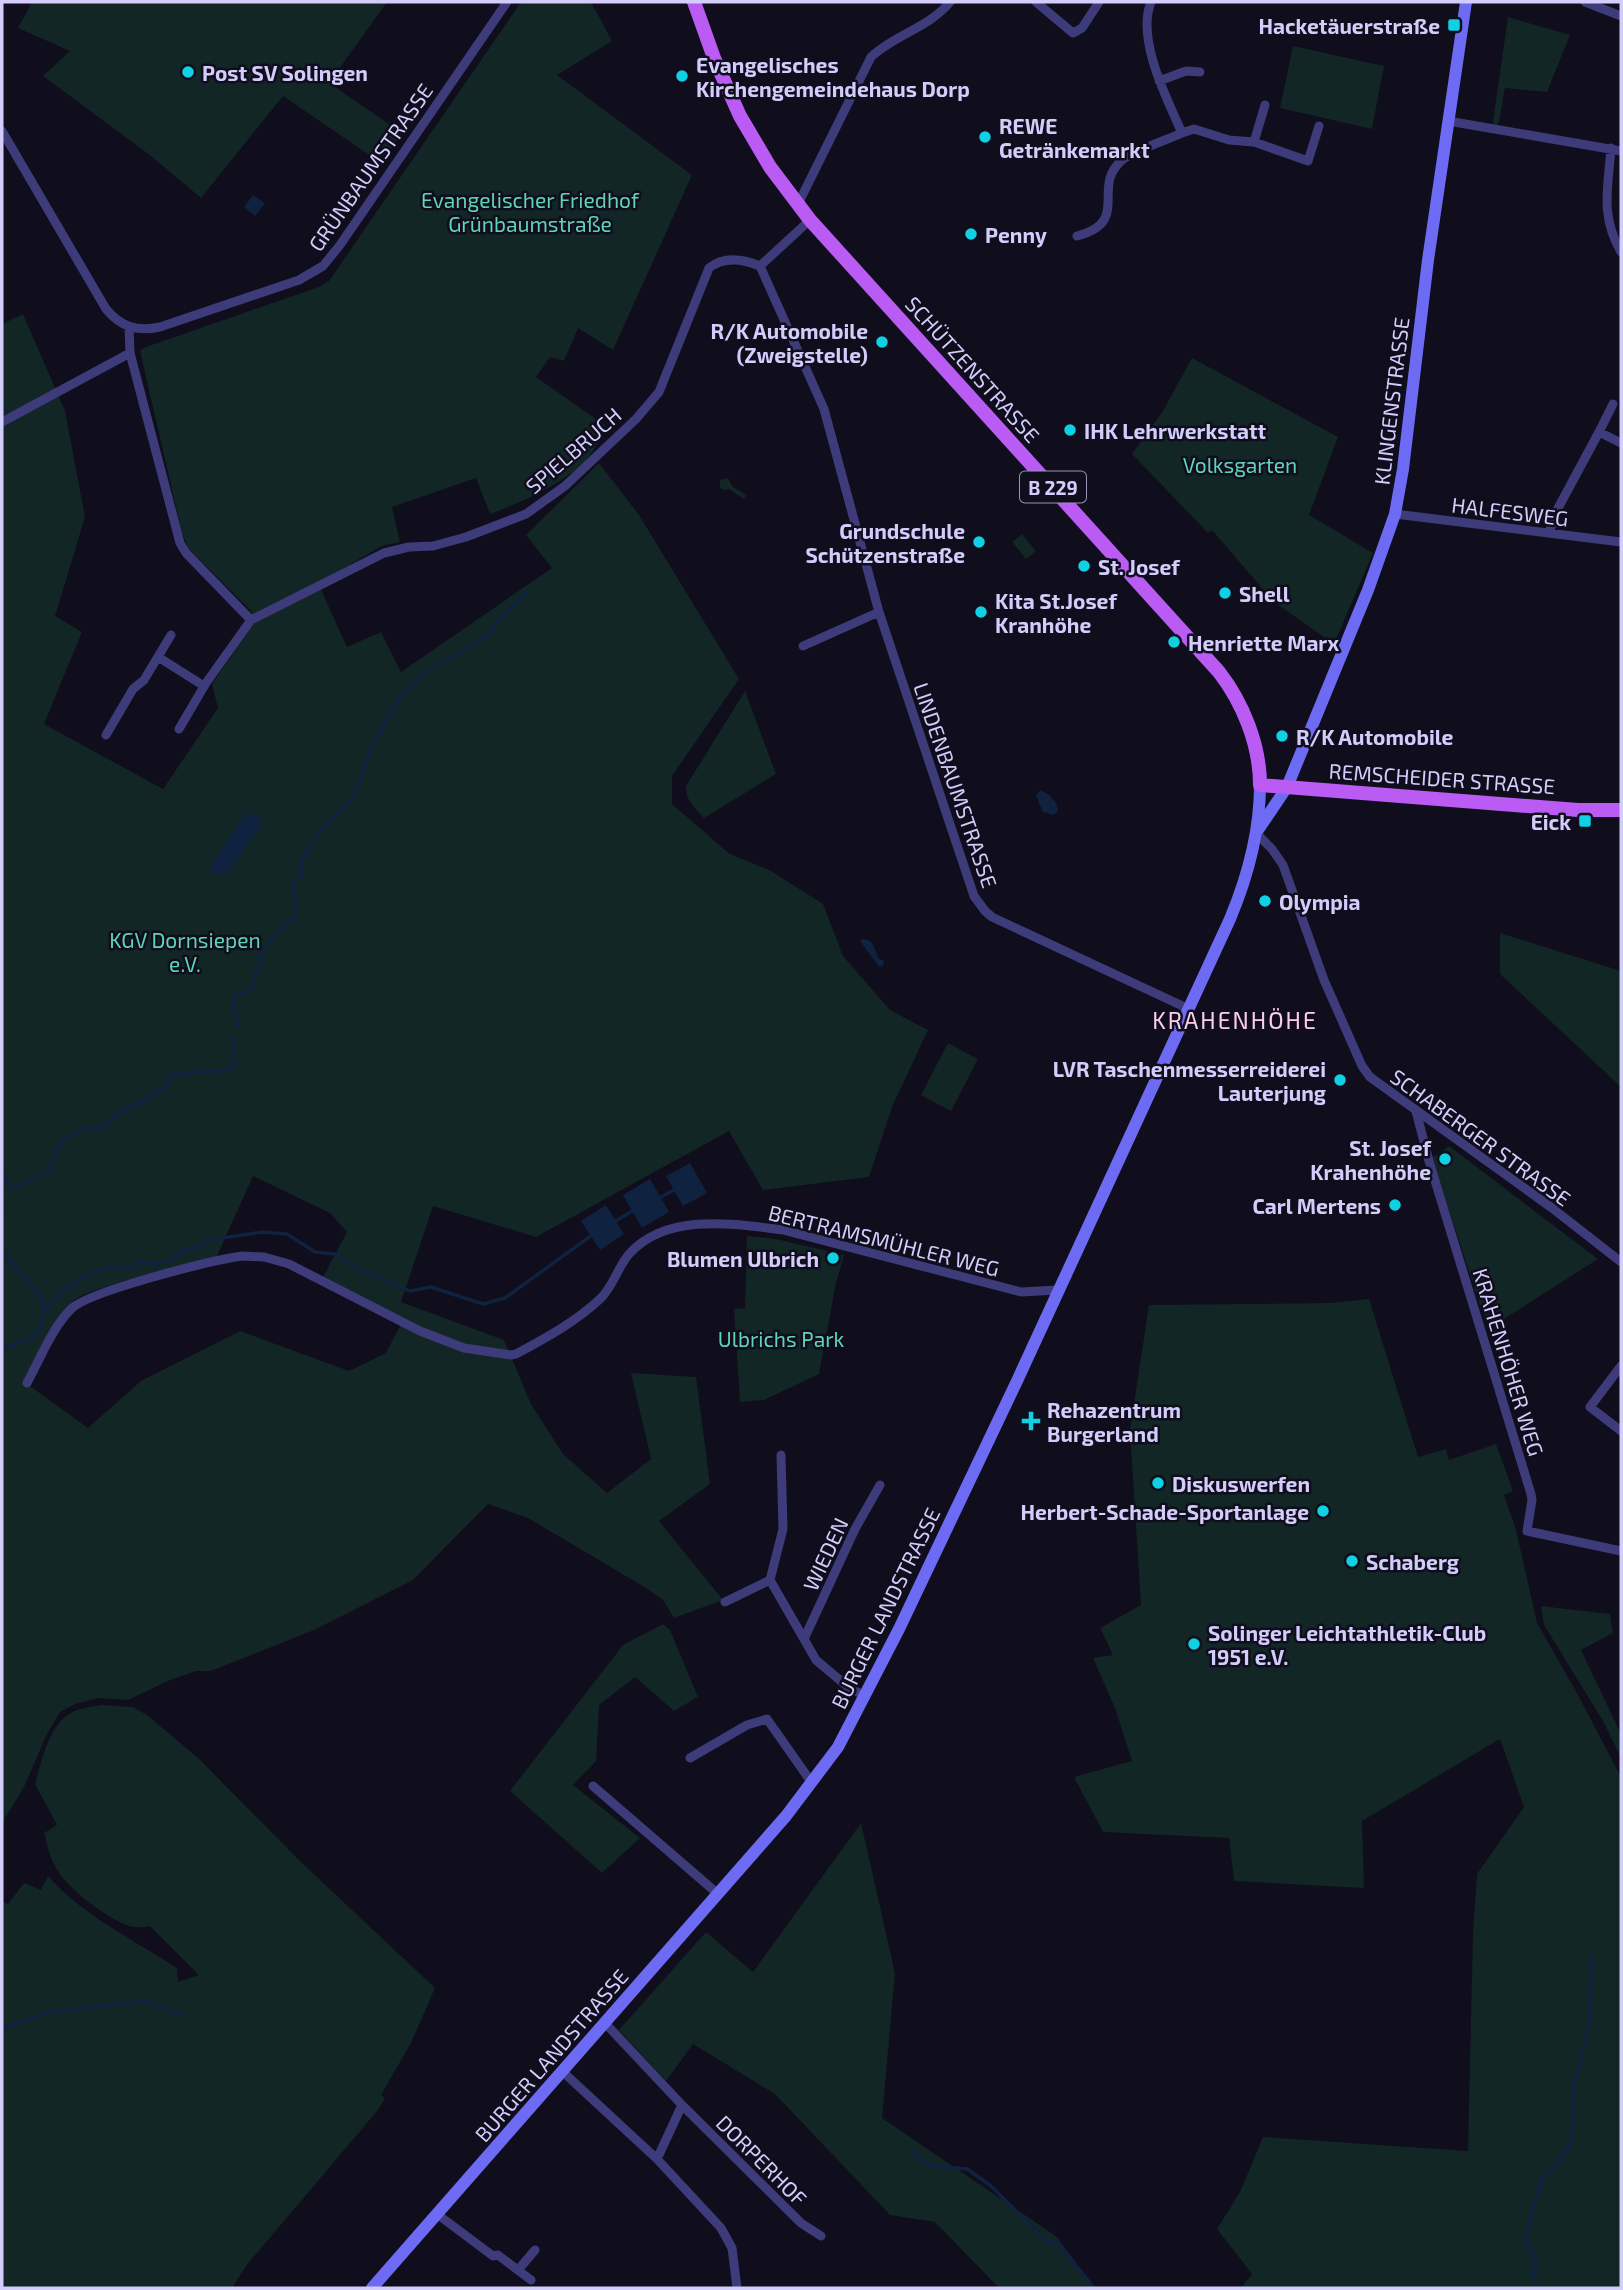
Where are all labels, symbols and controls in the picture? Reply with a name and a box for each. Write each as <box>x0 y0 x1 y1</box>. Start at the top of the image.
place label: Hacketäuerstraße <box>1258 13 1440 38</box>
marker: Hacketäuerstraße <box>1446 17 1462 33</box>
place label: Evangelisches Kirchengemeindehaus Dorp <box>696 52 970 101</box>
place label: Post SV Solingen <box>202 60 368 85</box>
marker: Post SV Solingen <box>180 64 196 80</box>
marker: Evangelisches Kirchengemeindehaus Dorp <box>674 68 690 84</box>
street label: GRÜNBAUMSTRASSE <box>303 78 437 256</box>
place label: REWE Getränkemarkt <box>999 113 1150 162</box>
marker: REWE Getränkemarkt <box>977 129 993 145</box>
park label: Evangelischer Friedhof Grünbaumstraße <box>421 187 640 236</box>
place label: Penny <box>985 222 1047 248</box>
marker: Penny <box>963 226 979 242</box>
street label: SCHÜTZENSTRASSE <box>901 291 1045 447</box>
street label: KLINGENSTRASSE <box>1368 316 1414 486</box>
place label: R/K Automobile (Zweigstelle) <box>711 318 868 367</box>
marker: R/K Automobile (Zweigstelle) <box>874 334 890 350</box>
street label: SPIELBRUCH <box>520 402 626 498</box>
place label: IHK Lehrwerkstatt <box>1084 418 1267 443</box>
marker: IHK Lehrwerkstatt <box>1062 422 1078 438</box>
park label: Volksgarten <box>1183 452 1297 477</box>
road number: B 229 <box>1020 472 1086 502</box>
street label: HALFESWEG <box>1450 491 1570 531</box>
place label: Grundschule Schützenstraße <box>806 518 965 567</box>
marker: Grundschule Schützenstraße <box>971 534 987 550</box>
place label: St. Josef <box>1098 554 1180 579</box>
marker: St. Josef <box>1076 558 1092 574</box>
place label: Shell <box>1239 581 1290 606</box>
marker: Shell <box>1217 585 1233 601</box>
place label: Kita St.Josef Kranhöhe <box>995 588 1117 637</box>
marker: Kita St.Josef Kranhöhe <box>973 604 989 620</box>
place label: Henriette Marx <box>1188 630 1339 655</box>
marker: Henriette Marx <box>1166 634 1182 650</box>
street label: LINDENBAUMSTRASSE <box>909 679 1003 891</box>
place label: R/K Automobile <box>1296 724 1454 749</box>
marker: R/K Automobile <box>1274 728 1290 744</box>
street label: REMSCHEIDER STRASSE <box>1328 758 1556 798</box>
place label: Eick <box>1531 809 1571 834</box>
marker: Eick <box>1577 813 1593 829</box>
place label: Olympia <box>1279 889 1361 915</box>
marker: Olympia <box>1257 893 1273 909</box>
park label: KGV Dornsiepen e.V. <box>109 927 261 976</box>
district label: KRAHENHÖHE <box>1152 1006 1318 1034</box>
place label: LVR Taschenmesserreiderei Lauterjung <box>1053 1056 1326 1105</box>
street label: SCHABERGER STRASSE <box>1386 1063 1576 1211</box>
marker: LVR Taschenmesserreiderei Lauterjung <box>1332 1072 1348 1088</box>
place label: St. Josef Krahenhöhe <box>1310 1135 1432 1184</box>
marker: St. Josef Krahenhöhe <box>1437 1151 1453 1167</box>
place label: Carl Mertens <box>1253 1193 1381 1218</box>
marker: Carl Mertens <box>1387 1197 1403 1213</box>
street label: BERTRAMSMÜHLER WEG <box>766 1199 1002 1281</box>
place label: Blumen Ulbrich <box>667 1246 819 1271</box>
marker: Blumen Ulbrich <box>825 1250 841 1266</box>
street label: KRAHENHÖHER WEG <box>1469 1265 1549 1459</box>
park label: Ulbrichs Park <box>718 1326 845 1351</box>
place label: Rehazentrum Burgerland <box>1047 1397 1181 1446</box>
marker: Rehazentrum Burgerland <box>1021 1411 1041 1431</box>
place label: Diskuswerfen <box>1172 1471 1310 1496</box>
marker: Diskuswerfen <box>1150 1475 1166 1491</box>
place label: Herbert-Schade-Sportanlage <box>1020 1499 1309 1524</box>
street label: BURGER LANDSTRASSE <box>825 1503 945 1713</box>
marker: Herbert-Schade-Sportanlage <box>1315 1503 1331 1519</box>
street label: WIEDEN <box>797 1514 853 1594</box>
place label: Schaberg <box>1366 1549 1459 1574</box>
marker: Schaberg <box>1344 1553 1360 1569</box>
place label: Solinger Leichtathletik-Club 1951 e.V. <box>1208 1620 1486 1669</box>
marker: Solinger Leichtathletik-Club 1951 e.V. <box>1186 1636 1202 1652</box>
street label: BURGER LANDSTRASSE <box>469 1964 633 2146</box>
street label: DORPERHOF <box>712 2110 812 2210</box>

